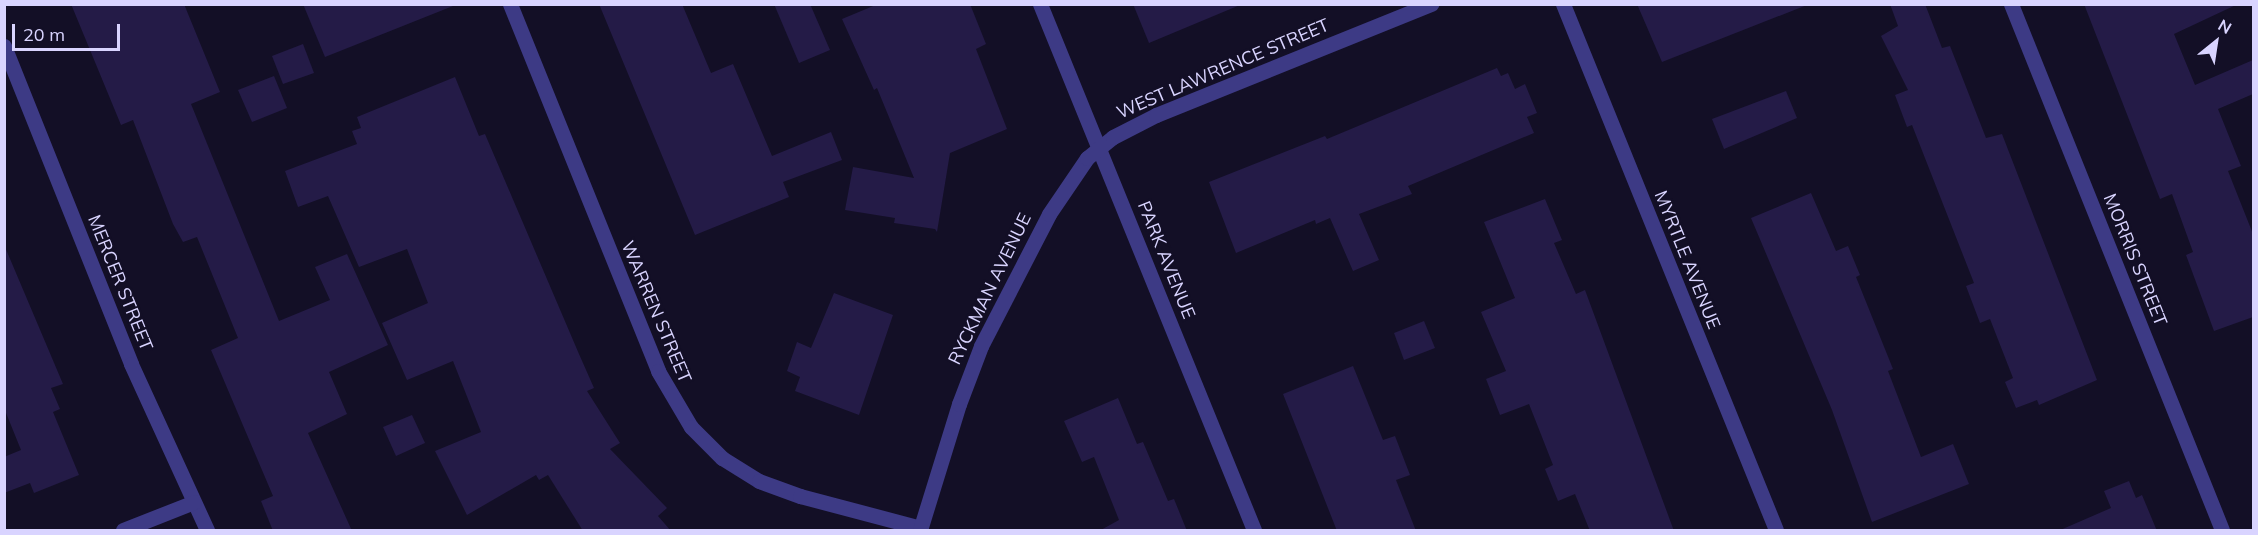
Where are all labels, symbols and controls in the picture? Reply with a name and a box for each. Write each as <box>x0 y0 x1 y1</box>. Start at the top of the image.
scale bar <box>15 12 123 50</box>
north arrow <box>2186 12 2246 72</box>
street label: WEST LAWRENCE STREET <box>1113 14 1333 124</box>
text: N <box>2215 15 2235 38</box>
text: 20 m <box>23 23 65 46</box>
street label: MYRTLE AVENUE <box>1649 188 1725 332</box>
street label: MORRIS STREET <box>2099 191 2171 329</box>
street label: PARK AVENUE <box>1133 198 1199 322</box>
street label: RYCKMAN AVENUE <box>944 210 1036 368</box>
street label: MERCER STREET <box>83 212 157 354</box>
street label: WARREN STREET <box>616 238 696 386</box>

